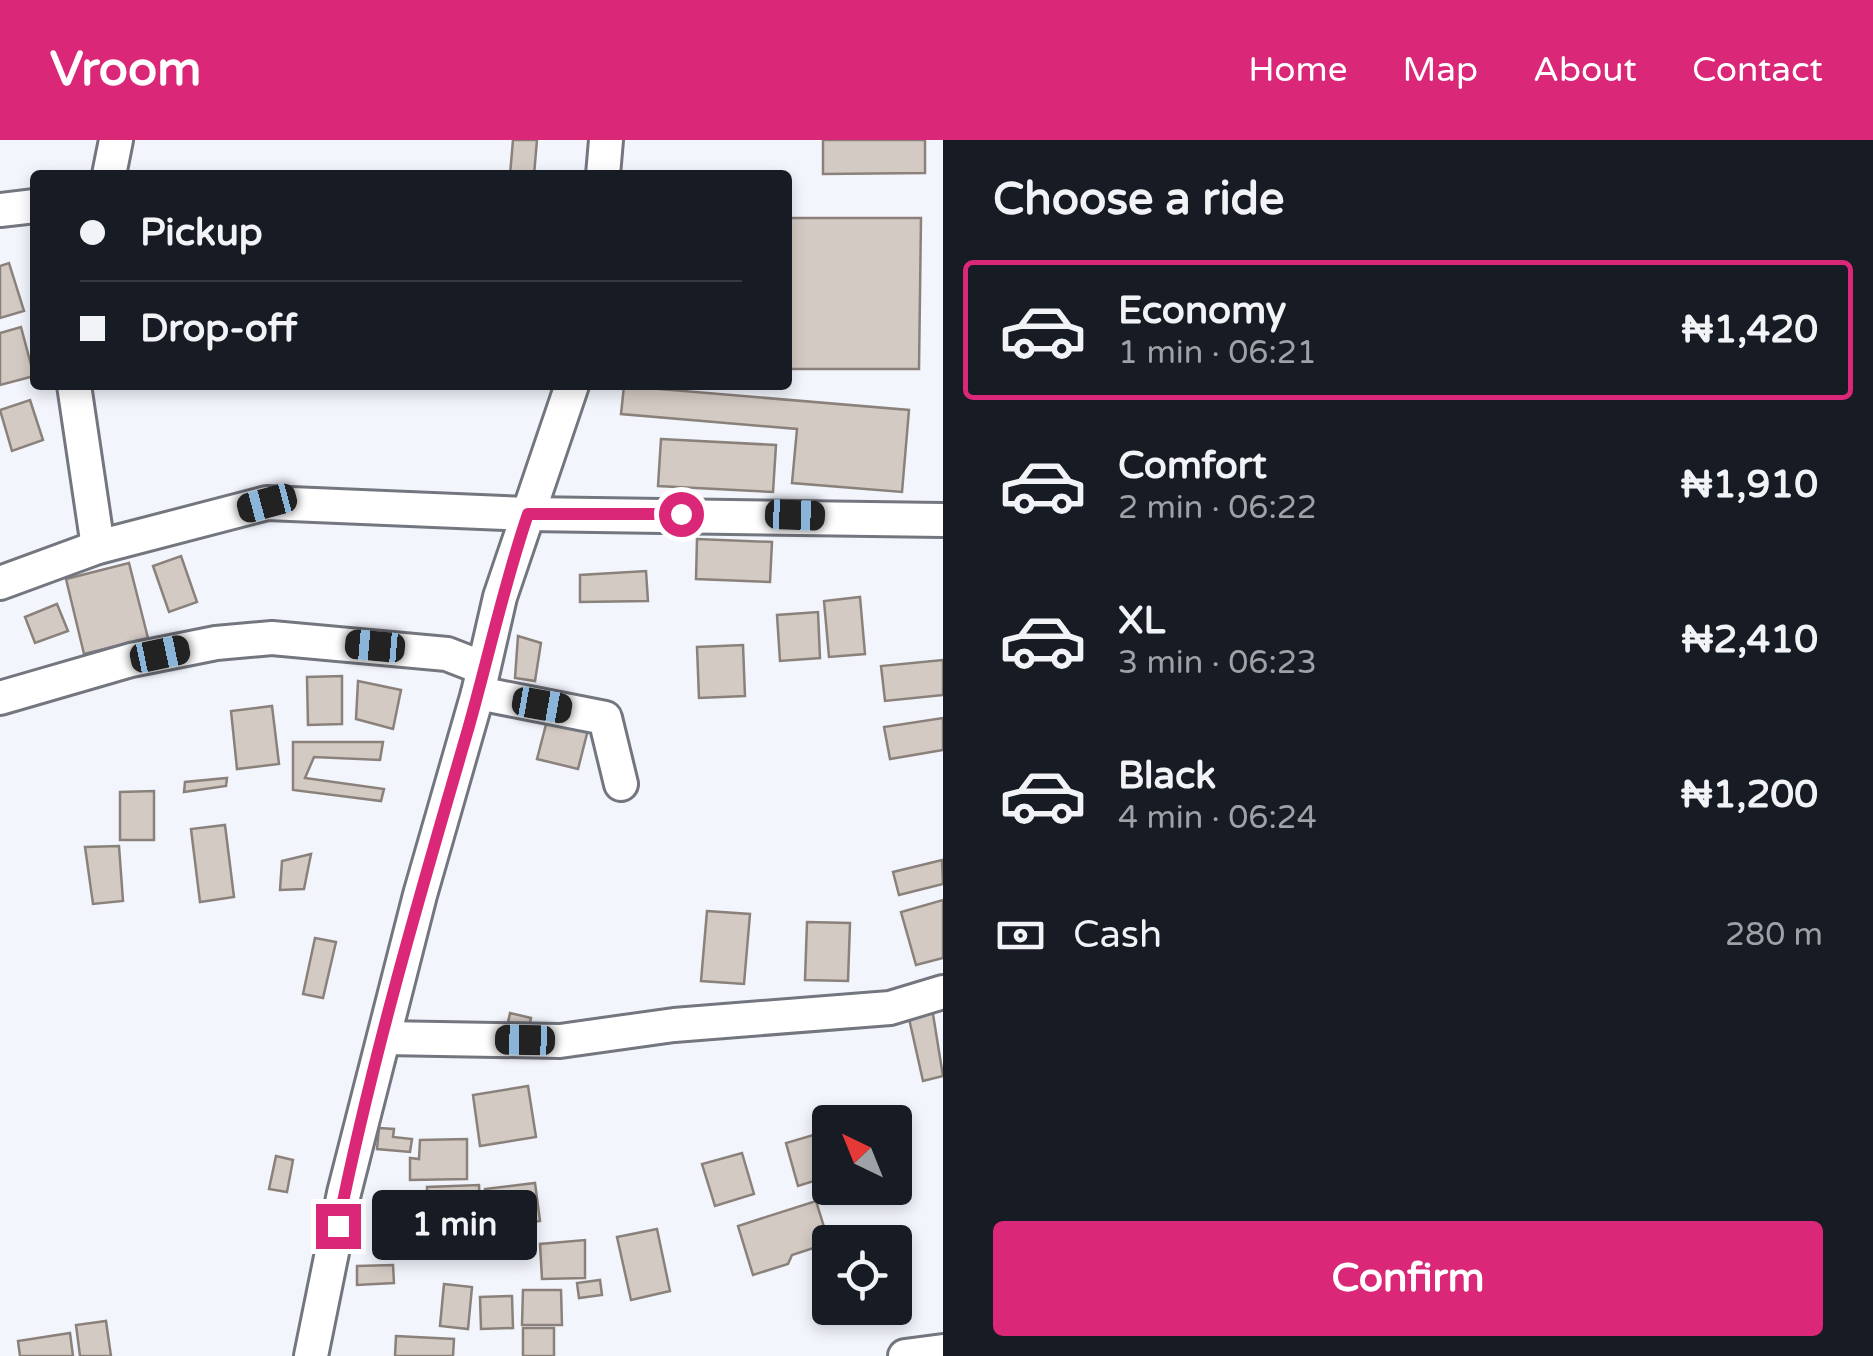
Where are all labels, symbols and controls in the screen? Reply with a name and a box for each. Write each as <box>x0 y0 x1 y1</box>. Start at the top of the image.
text: Vroom <box>50 41 201 99</box>
text: Home <box>1248 49 1347 91</box>
text: Map <box>1402 49 1478 91</box>
text: About <box>1533 49 1637 91</box>
text: Contact <box>1692 49 1823 91</box>
text: Choose a ride <box>993 173 1284 227</box>
text: Pickup <box>140 210 263 256</box>
icon: car <box>998 285 1088 375</box>
text: Economy <box>1118 288 1286 334</box>
text: Drop-off <box>140 306 297 352</box>
text: ₦1,420 <box>1682 307 1818 353</box>
text: 1 min · 06:21 <box>1118 334 1317 372</box>
icon: car <box>998 440 1088 530</box>
text: Comfort <box>1118 443 1267 489</box>
text: ₦1,910 <box>1681 462 1818 508</box>
car <box>234 481 300 525</box>
text: 2 min · 06:22 <box>1118 489 1317 527</box>
route start <box>659 492 704 537</box>
car <box>764 499 826 531</box>
icon: car <box>998 595 1088 685</box>
text: XL <box>1118 598 1165 644</box>
text: ₦2,410 <box>1682 617 1818 663</box>
car <box>344 628 406 664</box>
car <box>128 633 192 675</box>
text: 3 min · 06:23 <box>1118 644 1317 682</box>
car <box>510 685 574 725</box>
icon: car <box>998 750 1088 840</box>
text: Black <box>1118 753 1216 799</box>
text: ₦1,200 <box>1681 772 1818 818</box>
text: 4 min · 06:24 <box>1118 799 1317 837</box>
icon: cash <box>993 908 1048 963</box>
text: Cash <box>1073 912 1162 958</box>
text: 280 m <box>1725 916 1823 954</box>
car <box>495 1024 555 1056</box>
north arrow <box>812 1105 912 1205</box>
map controls <box>812 1105 912 1325</box>
callout: 1 min <box>373 1191 538 1261</box>
route end <box>316 1204 361 1249</box>
text: 1 min <box>412 1206 497 1244</box>
button: Confirm <box>993 1221 1823 1336</box>
button: locate <box>812 1225 912 1325</box>

